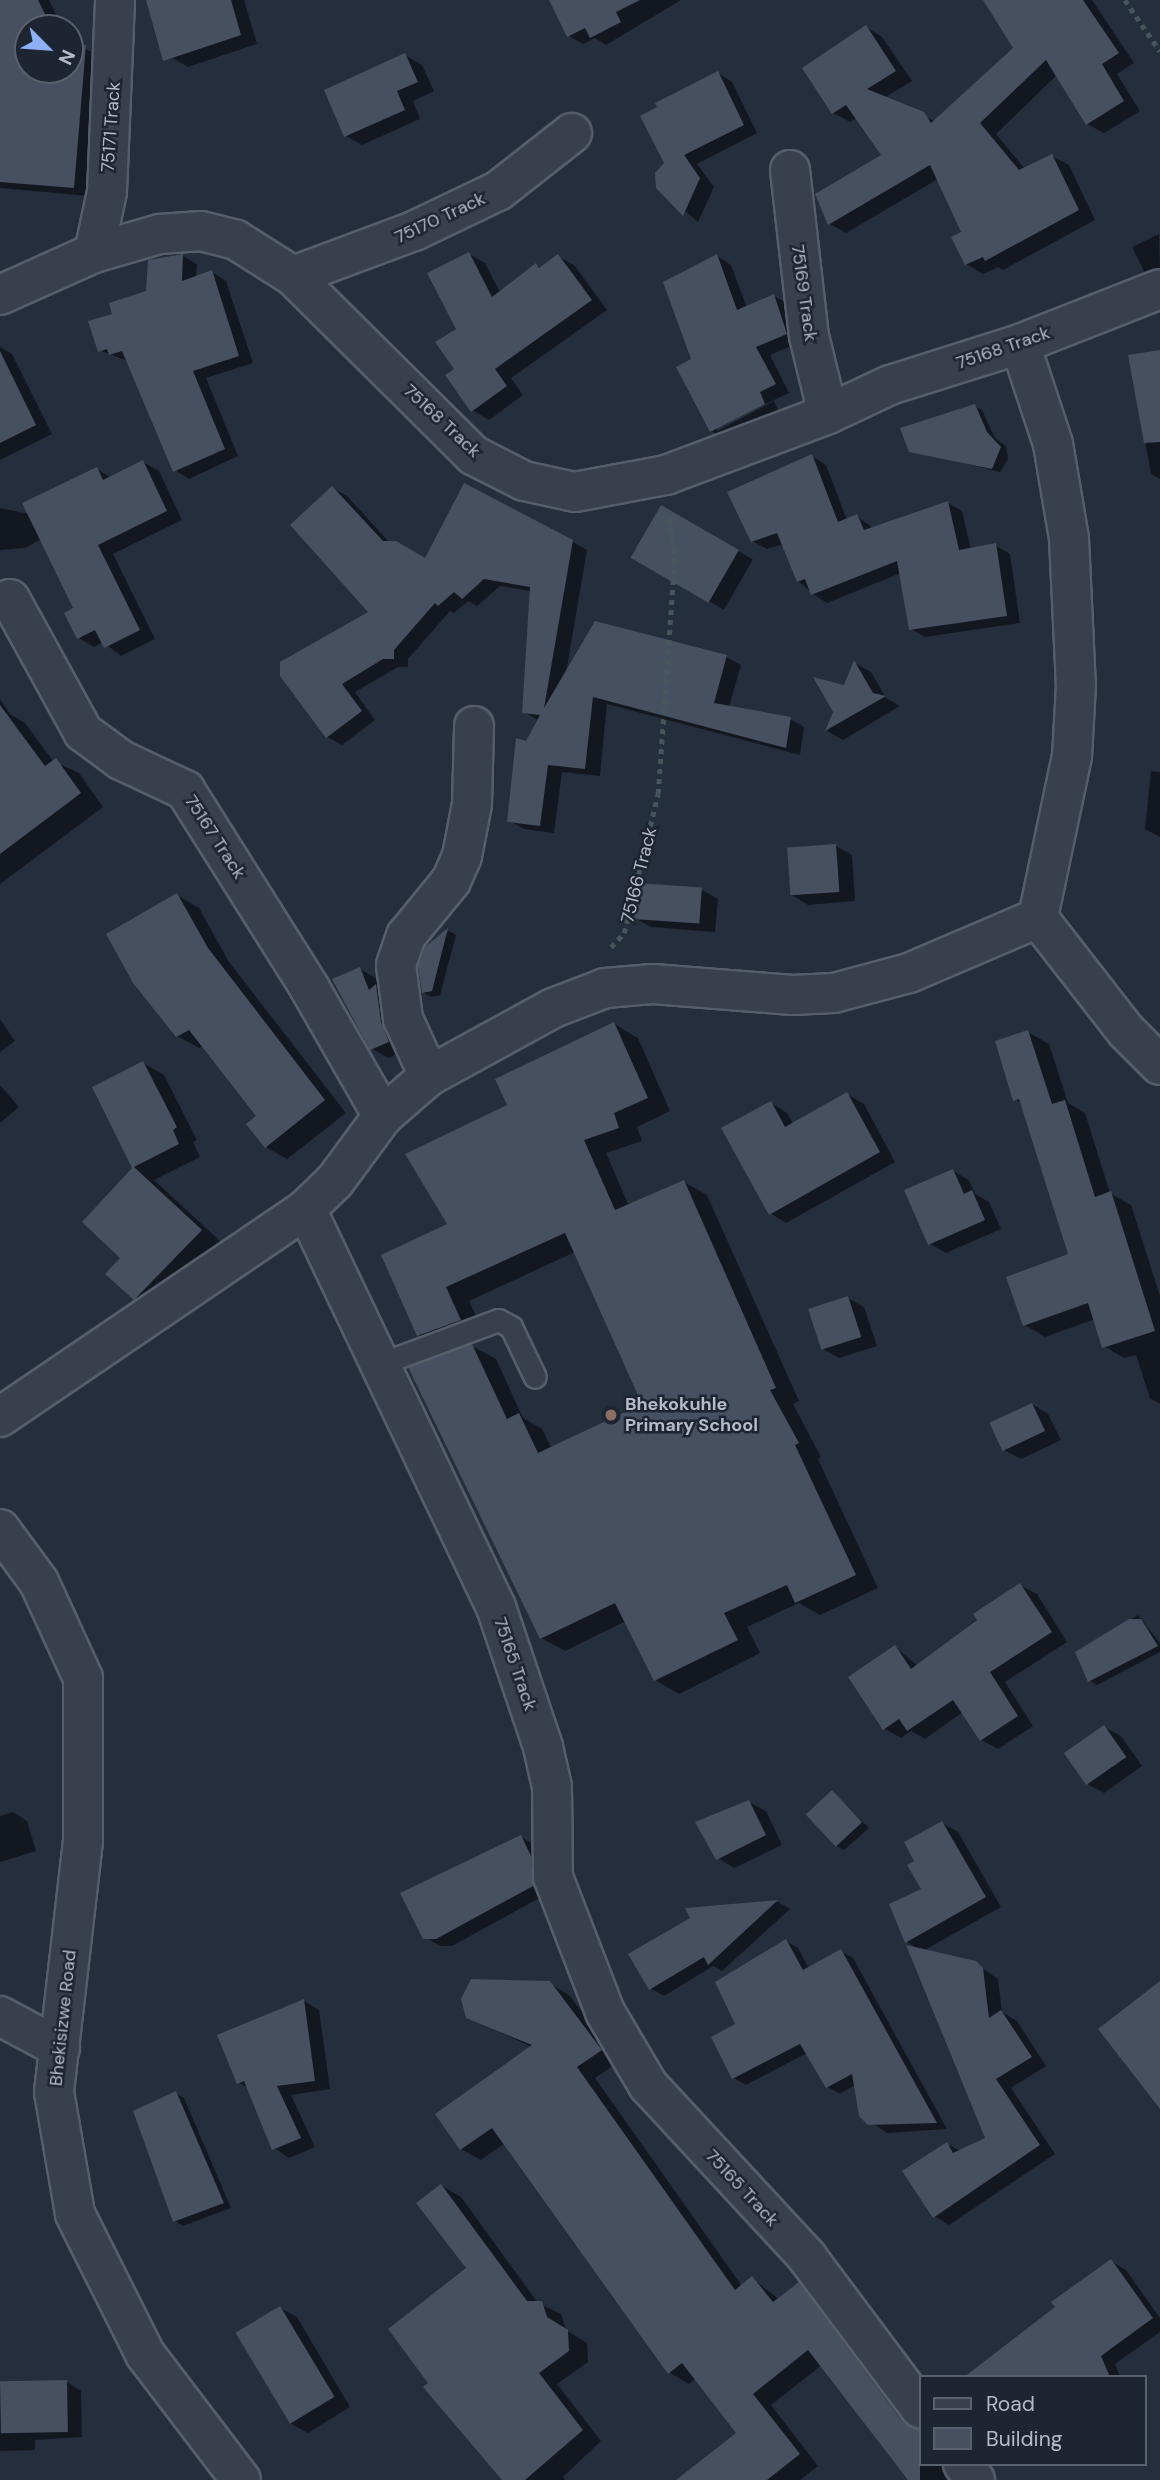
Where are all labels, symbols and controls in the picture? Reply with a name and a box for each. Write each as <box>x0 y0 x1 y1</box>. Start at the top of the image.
north arrow <box>14 14 84 84</box>
text: N <box>52 46 81 69</box>
street label: 75171 Track <box>97 81 125 173</box>
street label: 75170 Track <box>391 188 489 248</box>
street label: 75169 Track <box>787 243 821 343</box>
street label: 75168 Track <box>953 322 1053 374</box>
street label: 75168 Track <box>399 380 485 462</box>
street label: 75167 Track <box>180 791 250 883</box>
street label: 75166 Track <box>617 825 661 925</box>
place label: Bhekokuhle Primary School <box>625 1394 758 1436</box>
marker: Bhekokuhle Primary School <box>603 1407 619 1423</box>
street label: 75165 Track <box>489 1614 541 1714</box>
street label: Bhekisizwe Road <box>45 1949 81 2087</box>
street label: 75165 Track <box>701 2145 783 2231</box>
legend <box>918 2375 1146 2466</box>
text: Road <box>986 2390 1035 2418</box>
text: Building <box>986 2425 1062 2453</box>

